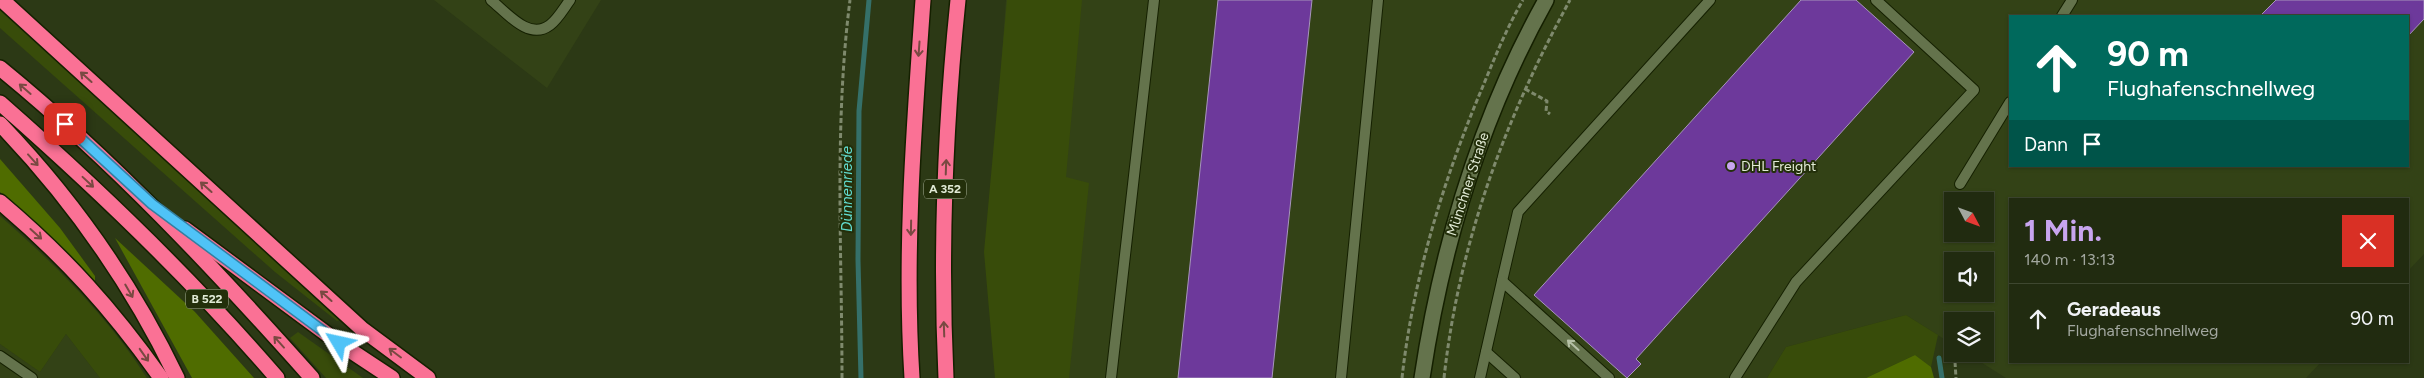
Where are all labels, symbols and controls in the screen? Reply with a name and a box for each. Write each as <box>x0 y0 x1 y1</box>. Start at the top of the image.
text: 90 m <box>2107 33 2189 75</box>
icon: ahead <box>2024 35 2089 100</box>
one-way arrow <box>914 40 924 56</box>
one-way arrow <box>80 71 93 83</box>
text: Flughafenschnellweg <box>2107 75 2315 102</box>
one-way arrow <box>18 83 31 94</box>
pin <box>44 103 86 145</box>
icon: arrive <box>51 110 79 138</box>
street label: Münchner Straße <box>1443 130 1493 238</box>
icon: arrive <box>2078 130 2106 158</box>
text: Dann <box>2024 133 2068 156</box>
water label: Dünnenriede <box>838 146 856 232</box>
one-way arrow <box>28 153 39 166</box>
place label: DHL Freight <box>1741 158 1816 175</box>
one-way arrow <box>941 159 950 175</box>
marker: DHL Freight <box>1725 160 1737 172</box>
one-way arrow <box>82 176 95 188</box>
road number: A 352 <box>924 180 966 198</box>
one-way arrow <box>200 181 213 192</box>
north arrow <box>1944 192 1994 242</box>
map controls <box>1944 192 1994 362</box>
text: 1 Min. <box>2024 212 2102 249</box>
button: close <box>2342 215 2394 267</box>
one-way arrow <box>906 220 916 236</box>
one-way arrow <box>30 228 43 240</box>
text: 140 m · 13:13 <box>2024 250 2115 269</box>
button: sound <box>1944 252 1994 302</box>
one-way arrow <box>125 283 135 297</box>
road number: B 522 <box>186 290 228 308</box>
one-way arrow <box>320 290 333 302</box>
text: Geradeaus <box>2067 298 2161 321</box>
icon: ahead <box>2024 305 2052 333</box>
text: 90 m <box>2350 307 2394 330</box>
button: layers <box>1944 312 1994 362</box>
position arrow <box>312 316 364 368</box>
text: Flughafenschnellweg <box>2067 321 2218 340</box>
one-way arrow <box>939 322 949 338</box>
one-way arrow <box>273 335 285 348</box>
one-way arrow <box>1566 339 1579 351</box>
one-way arrow <box>139 348 150 361</box>
one-way arrow <box>389 348 402 359</box>

